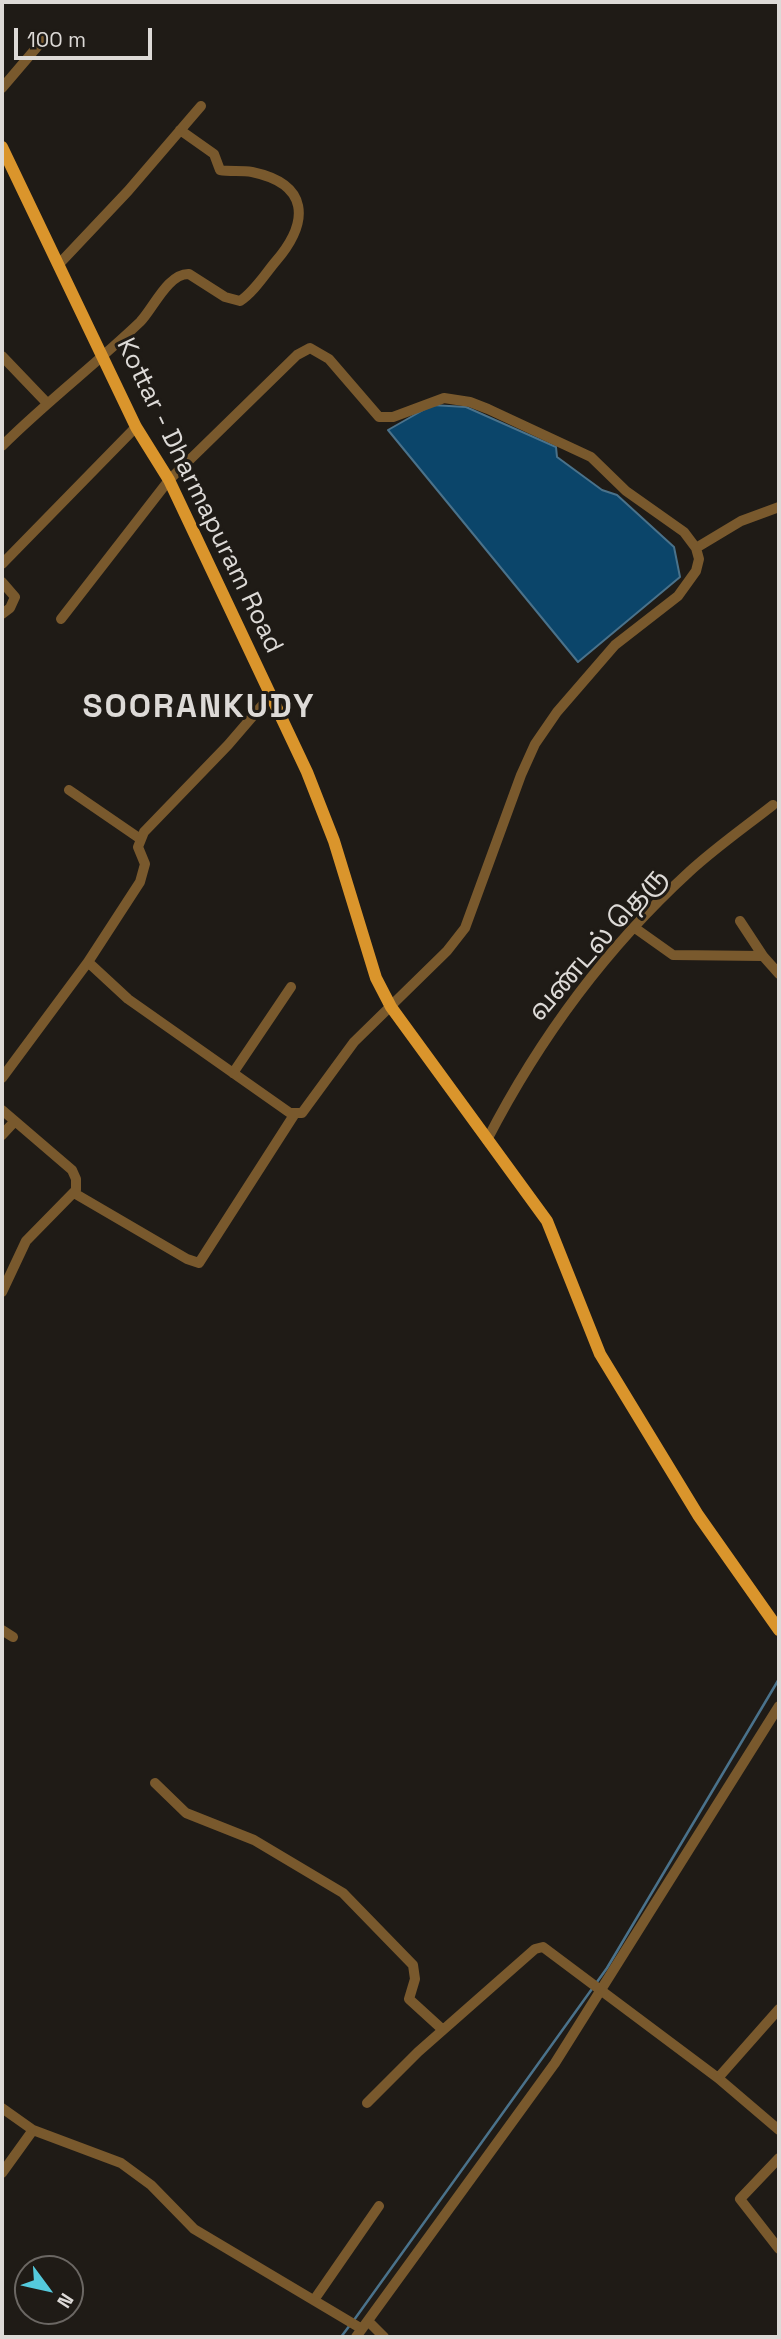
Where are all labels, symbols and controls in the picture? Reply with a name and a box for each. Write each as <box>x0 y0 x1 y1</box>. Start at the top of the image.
scale bar <box>18 14 156 58</box>
text: 100 m <box>27 26 86 53</box>
street label: Kottar - Dharmapuram Road <box>109 333 289 659</box>
district label: SOORANKUDY <box>84 688 314 728</box>
street label: வண்டல் தெரு <box>523 862 673 1028</box>
north arrow <box>14 2255 84 2325</box>
text: N <box>51 2288 79 2313</box>

